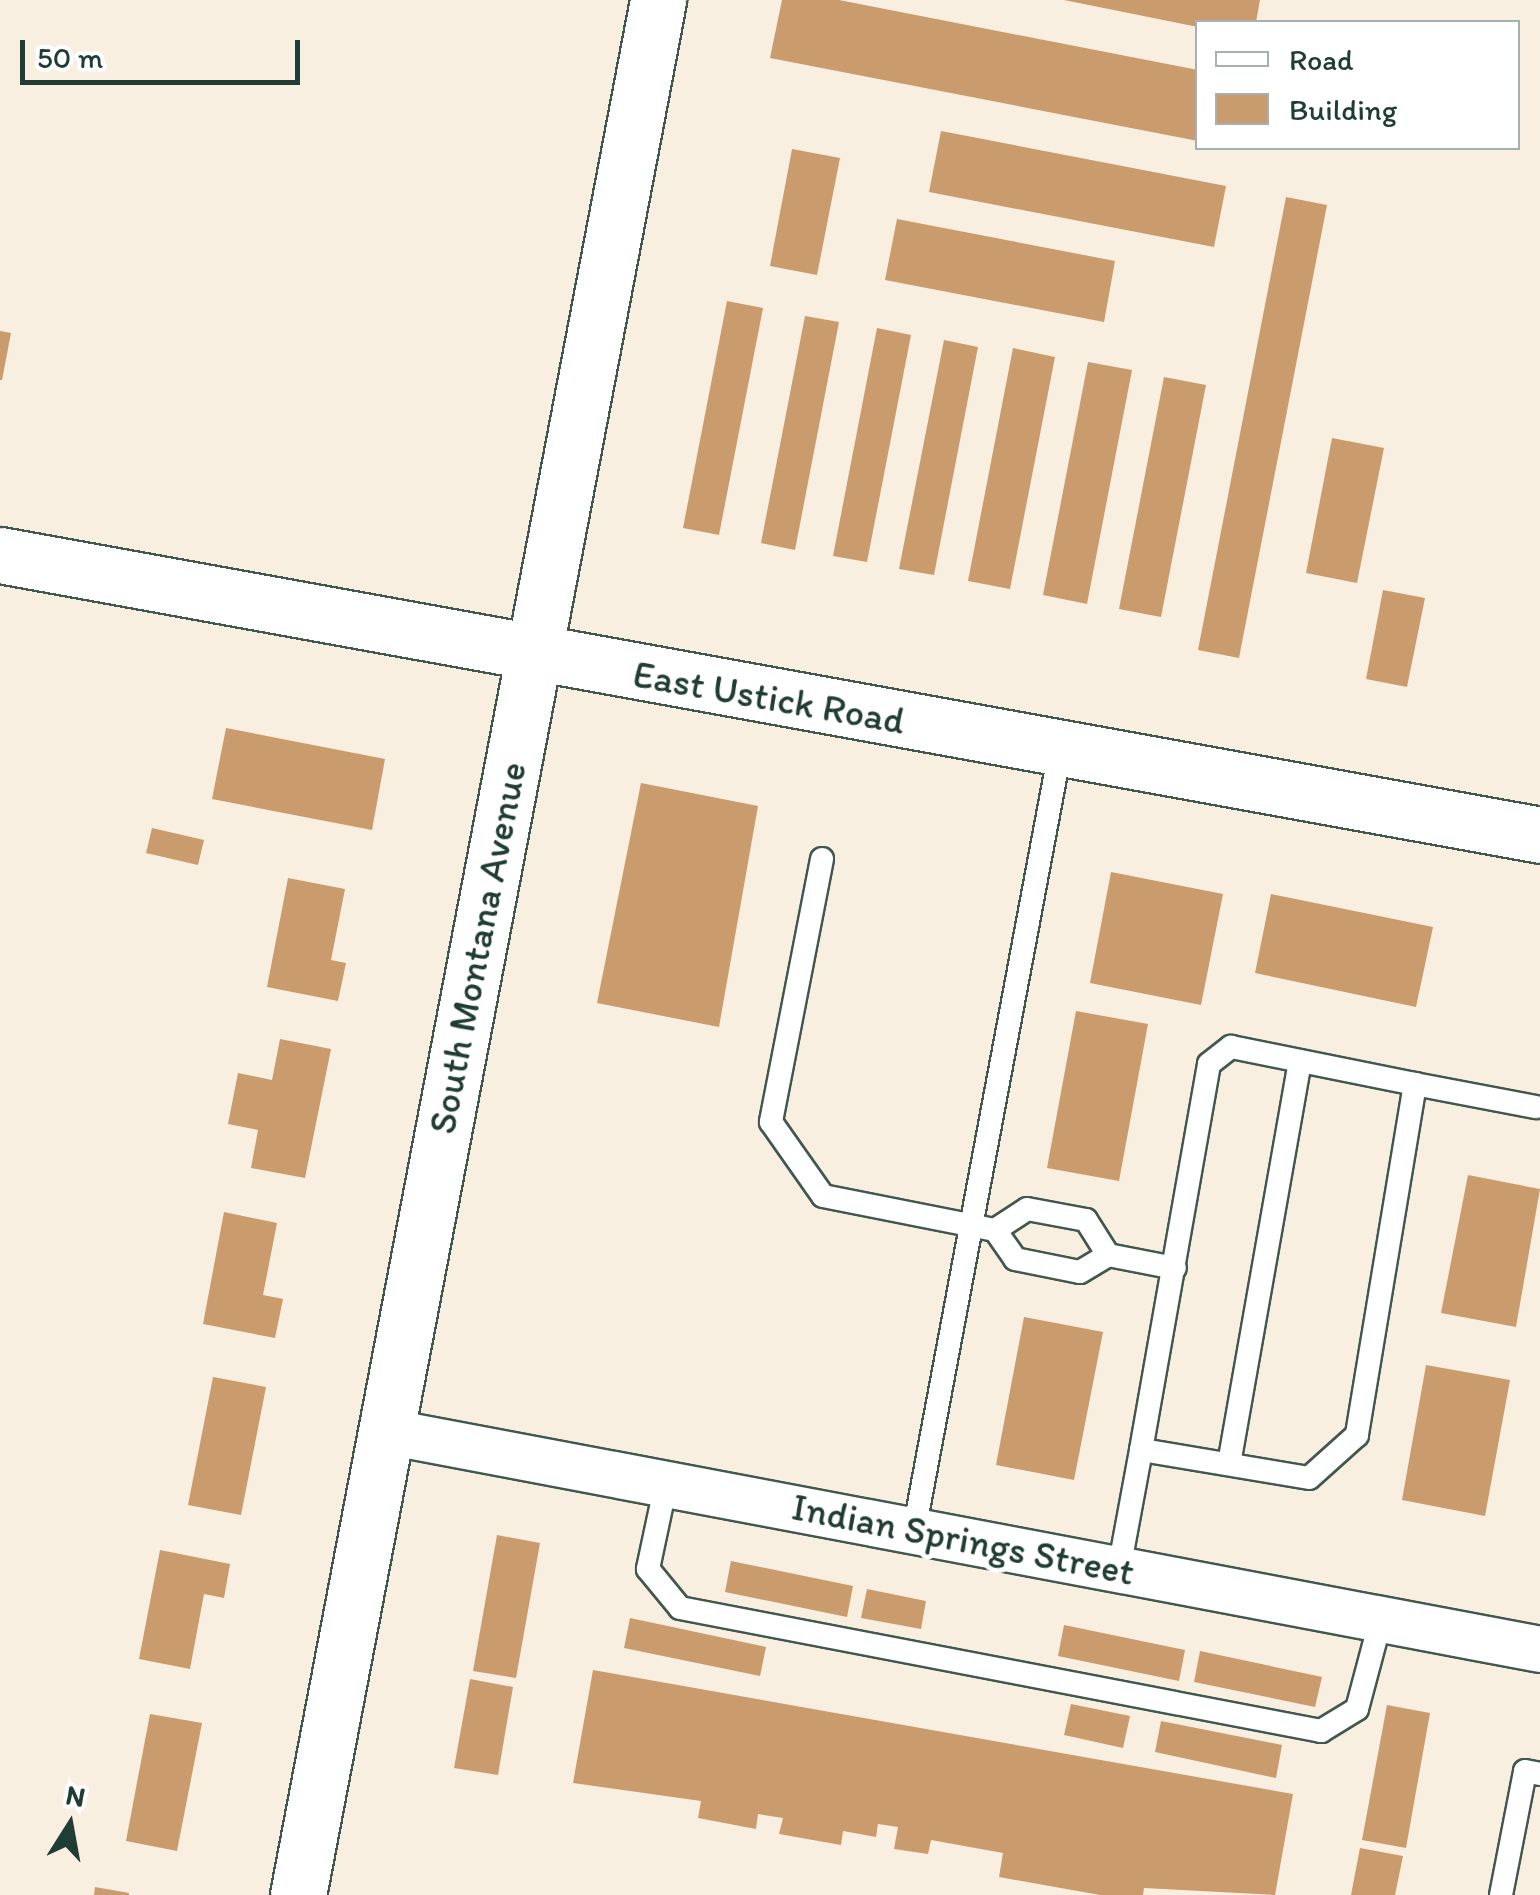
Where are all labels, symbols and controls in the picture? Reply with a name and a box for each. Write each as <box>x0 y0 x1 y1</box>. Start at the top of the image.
scale bar <box>25 20 305 82</box>
legend <box>1195 20 1520 150</box>
text: 50 m <box>37 39 103 76</box>
text: Road <box>1289 41 1354 78</box>
text: Building <box>1289 91 1397 128</box>
street label: East Ustick Road <box>630 652 908 744</box>
street label: South Montana Avenue <box>420 759 536 1137</box>
street label: Indian Springs Street <box>788 1485 1138 1595</box>
north arrow <box>20 1775 120 1875</box>
text: N <box>63 1777 88 1814</box>

